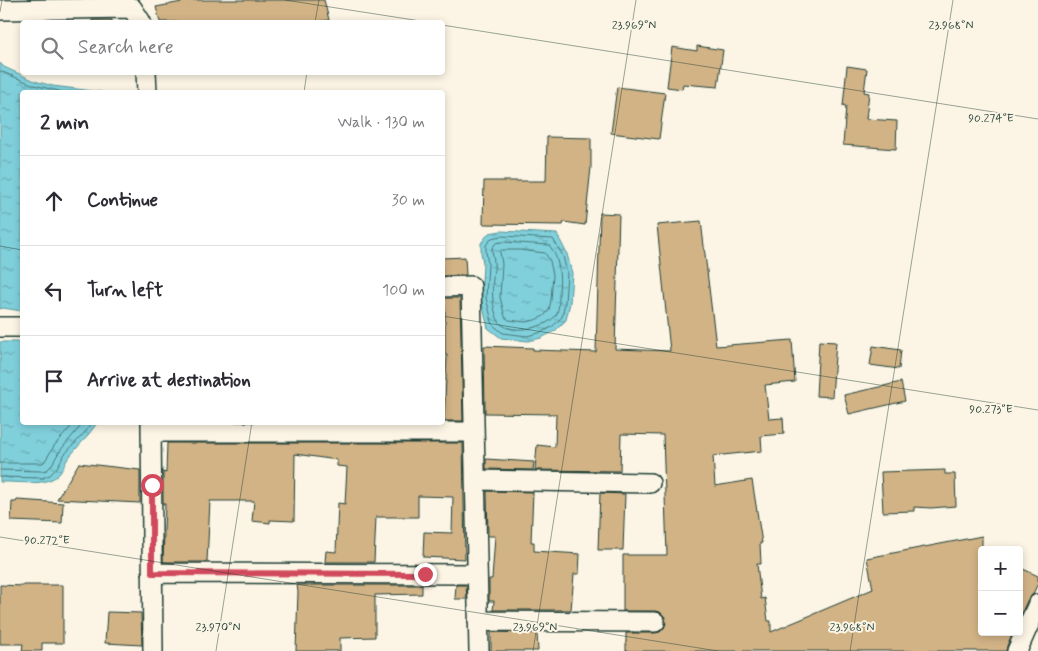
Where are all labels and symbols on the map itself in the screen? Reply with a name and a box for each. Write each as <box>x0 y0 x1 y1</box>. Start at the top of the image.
text: 23.969°N <box>612 18 656 34</box>
text: 23.968°N <box>929 18 973 34</box>
text: 90.274°E <box>968 111 1014 127</box>
text: 90.273°E <box>969 402 1013 418</box>
route start <box>141 474 164 497</box>
text: 90.272°E <box>24 533 70 549</box>
route end <box>414 563 437 586</box>
text: 23.970°N <box>196 620 240 636</box>
text: 23.969°N <box>513 620 557 636</box>
text: 23.968°N <box>830 620 874 636</box>

